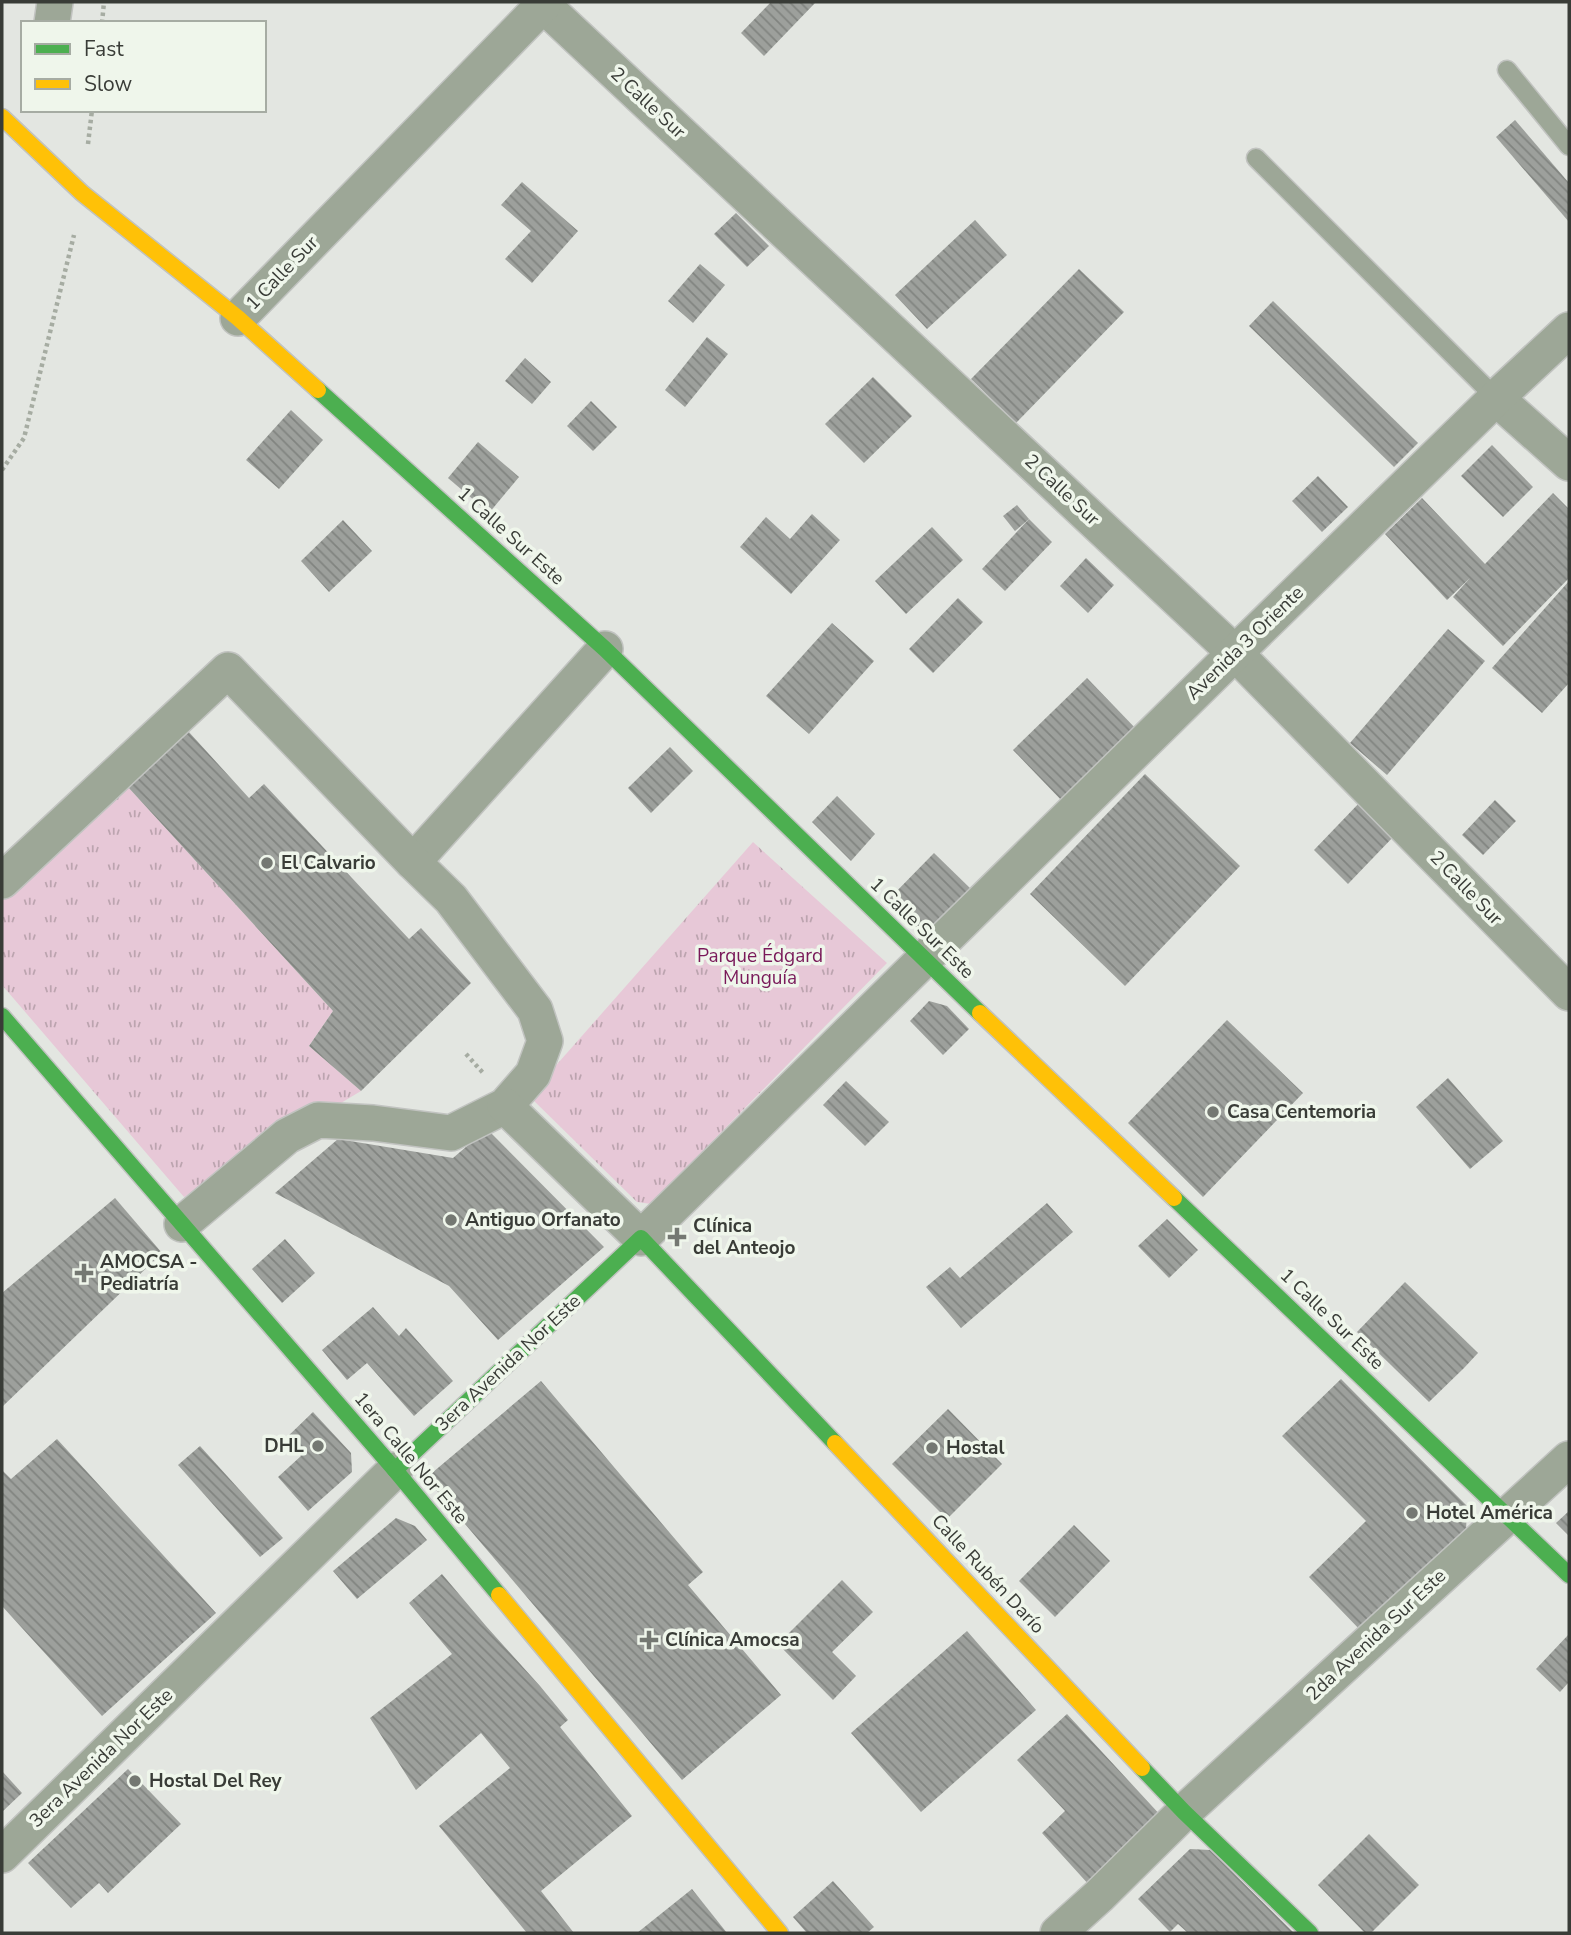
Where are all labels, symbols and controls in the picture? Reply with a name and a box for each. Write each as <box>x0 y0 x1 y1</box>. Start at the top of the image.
legend <box>21 21 266 112</box>
text: Fast <box>84 35 124 63</box>
street label: 2 Calle Sur <box>605 61 691 145</box>
text: Slow <box>84 70 133 98</box>
street label: 1 Calle Sur <box>240 230 324 316</box>
street label: 2 Calle Sur <box>1019 448 1105 532</box>
street label: 1 Calle Sur Este <box>452 481 570 591</box>
street label: Avenida 3 Oriente <box>1181 580 1309 706</box>
street label: 2 Calle Sur <box>1424 845 1508 931</box>
place label: El Calvario <box>281 850 376 876</box>
marker: El Calvario <box>259 855 275 871</box>
street label: 1 Calle Sur Este <box>864 872 980 984</box>
park label: Parque Édgard Munguía <box>697 943 823 991</box>
place label: Casa Centemoria <box>1227 1099 1376 1125</box>
marker: Casa Centemoria <box>1205 1104 1221 1120</box>
place label: Antiguo Orfanato <box>465 1207 621 1233</box>
marker: Antiguo Orfanato <box>443 1212 459 1228</box>
place label: Clínica del Anteojo <box>693 1213 796 1261</box>
marker: Clínica del Anteojo <box>667 1227 687 1247</box>
place label: AMOCSA - Pediatría <box>100 1249 198 1297</box>
marker: AMOCSA - Pediatría <box>74 1263 94 1283</box>
street label: 1 Calle Sur Este <box>1274 1263 1390 1375</box>
street label: 3era Avenida Nor Este <box>429 1289 587 1437</box>
street label: 1era Calle Nor Este <box>348 1387 474 1529</box>
place label: DHL <box>264 1433 304 1459</box>
place label: Hostal <box>946 1435 1005 1461</box>
marker: DHL <box>310 1438 326 1454</box>
marker: Hostal <box>924 1440 940 1456</box>
place label: Hotel América <box>1426 1500 1553 1526</box>
marker: Hotel América <box>1404 1505 1420 1521</box>
street label: Calle Rubén Darío <box>926 1508 1050 1640</box>
street label: 2da Avenida Sur Este <box>1300 1563 1452 1707</box>
place label: Clínica Amocsa <box>665 1627 800 1653</box>
marker: Clínica Amocsa <box>639 1630 659 1650</box>
street label: 3era Avenida Nor Este <box>23 1682 179 1834</box>
place label: Hostal Del Rey <box>149 1768 283 1794</box>
marker: Hostal Del Rey <box>127 1773 143 1789</box>

